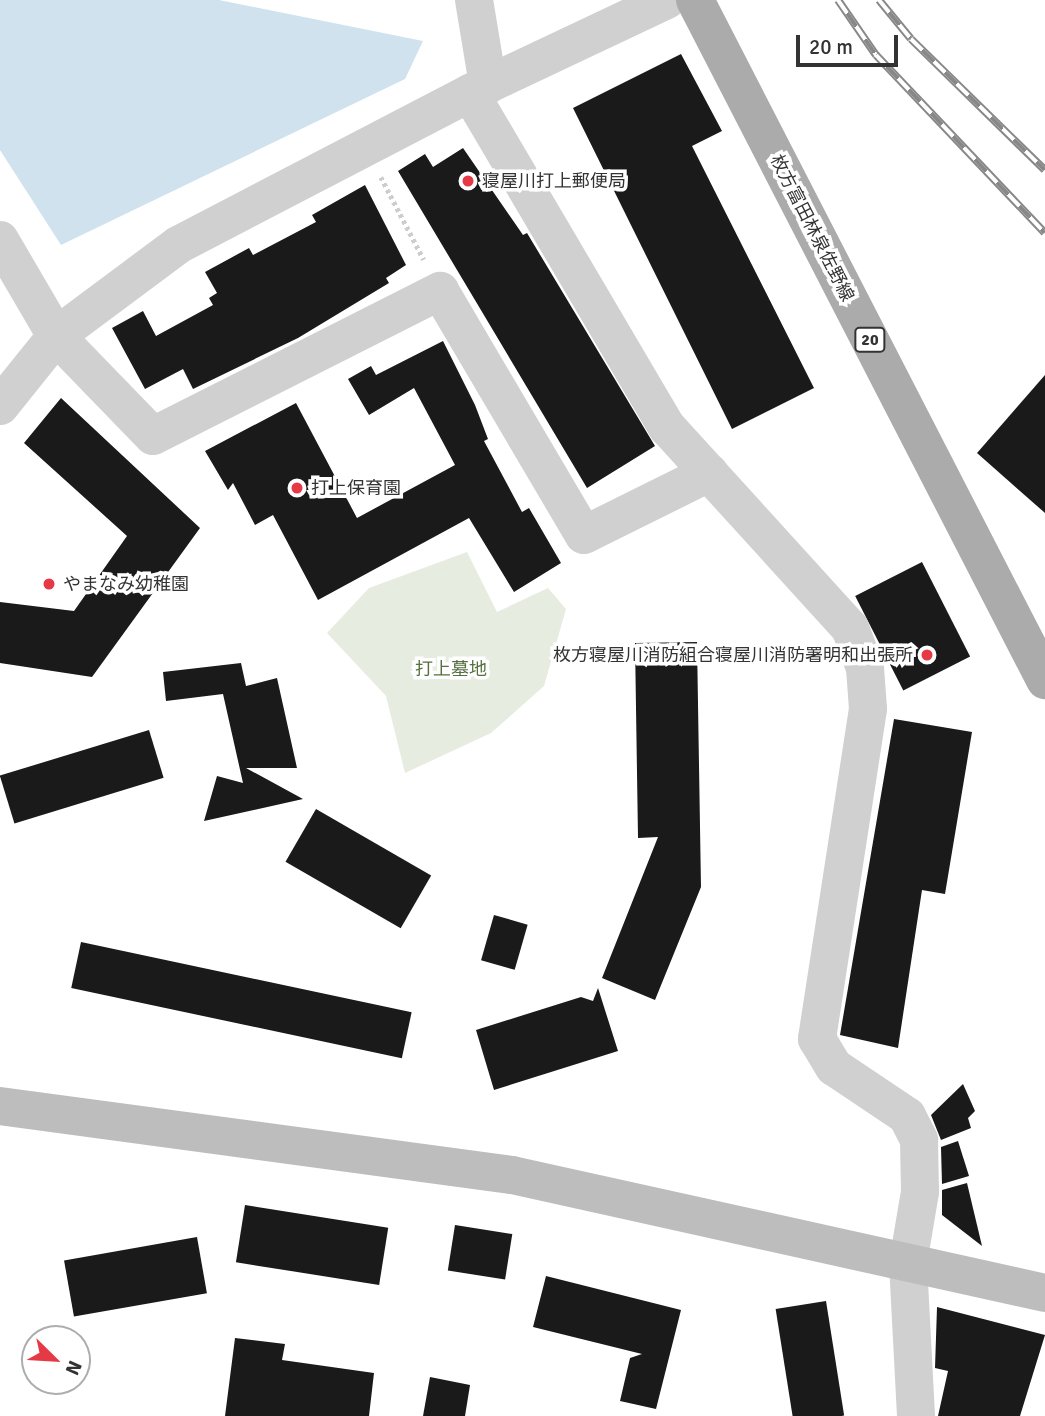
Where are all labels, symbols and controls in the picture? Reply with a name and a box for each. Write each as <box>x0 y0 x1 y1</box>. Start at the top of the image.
scale bar <box>800 21 902 65</box>
text: 20 m <box>809 34 853 60</box>
street label: 枚方富田林泉佐野線 <box>766 151 858 305</box>
place label: 寝屋川打上郵便局 <box>482 170 626 192</box>
marker: 寝屋川打上郵便局 <box>460 173 476 189</box>
road number: 20 <box>854 328 886 352</box>
place label: 打上保育園 <box>311 477 401 499</box>
marker: 打上保育園 <box>289 480 305 496</box>
place label: やまなみ幼稚園 <box>63 573 189 595</box>
marker: やまなみ幼稚園 <box>41 576 57 592</box>
place label: 枚方寝屋川消防組合寝屋川消防署明和出張所 <box>553 644 913 666</box>
marker: 枚方寝屋川消防組合寝屋川消防署明和出張所 <box>919 647 935 663</box>
park label: 打上墓地 <box>415 658 487 680</box>
north arrow <box>21 1325 91 1395</box>
text: N <box>60 1357 87 1379</box>

